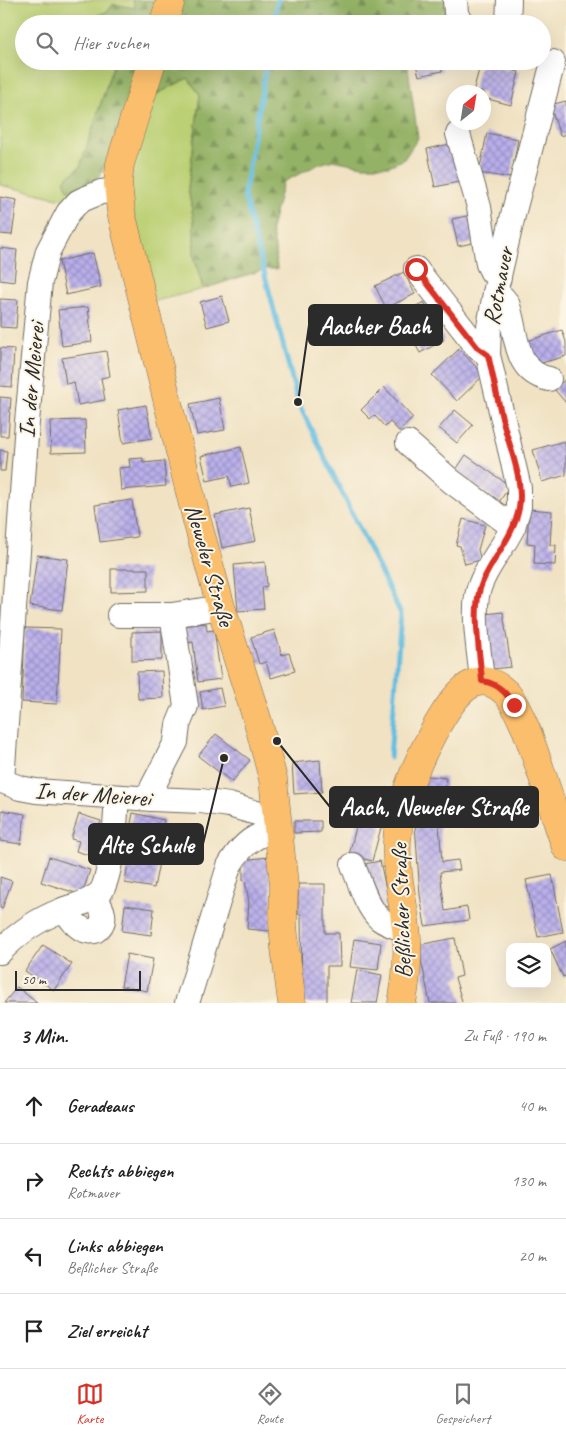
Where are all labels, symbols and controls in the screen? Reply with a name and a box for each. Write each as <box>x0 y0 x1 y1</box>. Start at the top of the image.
search box <box>15 15 551 70</box>
icon: search <box>33 29 61 57</box>
text: Hier suchen <box>73 31 149 55</box>
north arrow <box>446 85 491 130</box>
street label: Rotmauer <box>476 242 521 327</box>
route start <box>405 258 428 281</box>
callout: Aacher Bach <box>309 305 442 345</box>
text: Aacher Bach <box>319 310 433 342</box>
street label: In der Meierei <box>11 317 51 439</box>
street label: Neweler Straße <box>178 501 242 632</box>
route end <box>503 694 526 717</box>
street label: In der Meierei <box>34 775 155 813</box>
callout: Aach, Neweler Straße <box>330 787 538 827</box>
text: Aach, Neweler Straße <box>340 791 531 823</box>
callout: Alte Schule <box>89 824 203 864</box>
text: Alte Schule <box>98 829 195 861</box>
street label: Beßlicher Straße <box>384 841 418 979</box>
map controls <box>506 943 551 988</box>
button: layers <box>506 943 551 988</box>
scale bar <box>15 968 141 991</box>
text: 50 m <box>22 971 46 988</box>
text: 3 Min. <box>20 1023 68 1049</box>
text: Zu Fuß · 190 m <box>463 1026 546 1046</box>
icon: ahead <box>20 1092 48 1120</box>
text: Geradeaus <box>67 1094 134 1118</box>
text: 40 m <box>519 1096 546 1116</box>
text: Rechts abbiegen <box>67 1159 173 1183</box>
icon: right <box>20 1167 48 1195</box>
text: 130 m <box>512 1171 546 1191</box>
text: Rotmauer <box>67 1183 119 1203</box>
text: Links abbiegen <box>67 1234 163 1258</box>
icon: left <box>20 1242 48 1270</box>
text: 20 m <box>519 1246 546 1266</box>
text: Beßlicher Straße <box>67 1258 157 1278</box>
icon: arrive <box>20 1317 48 1345</box>
text: Ziel erreicht <box>67 1319 147 1343</box>
tab: Karte <box>76 1380 104 1427</box>
tab: Route <box>256 1380 284 1427</box>
tab: Gespeichert <box>436 1380 490 1427</box>

